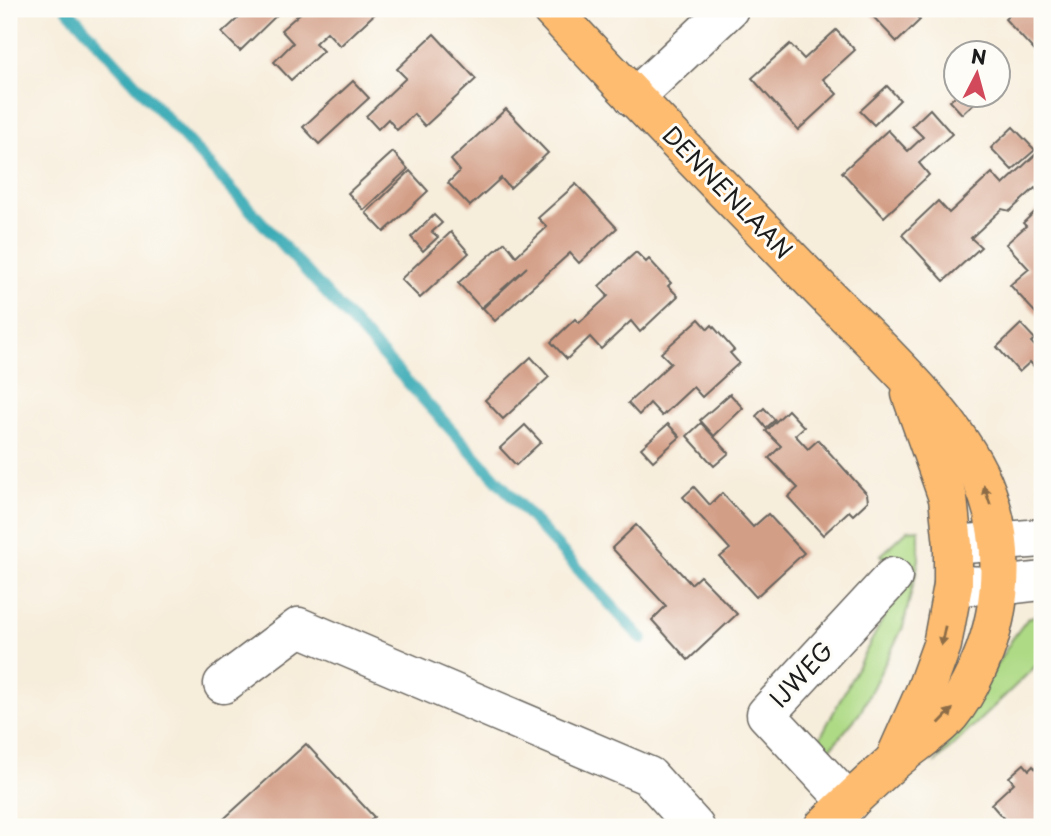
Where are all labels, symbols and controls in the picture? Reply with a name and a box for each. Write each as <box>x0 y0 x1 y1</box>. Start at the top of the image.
north arrow <box>942 38 1012 108</box>
text: N <box>970 41 988 71</box>
street label: DENNENLAAN <box>655 117 802 267</box>
one-way arrow <box>981 484 992 505</box>
one-way arrow <box>937 625 948 647</box>
street label: IJWEG <box>760 632 841 715</box>
one-way arrow <box>937 708 954 725</box>

